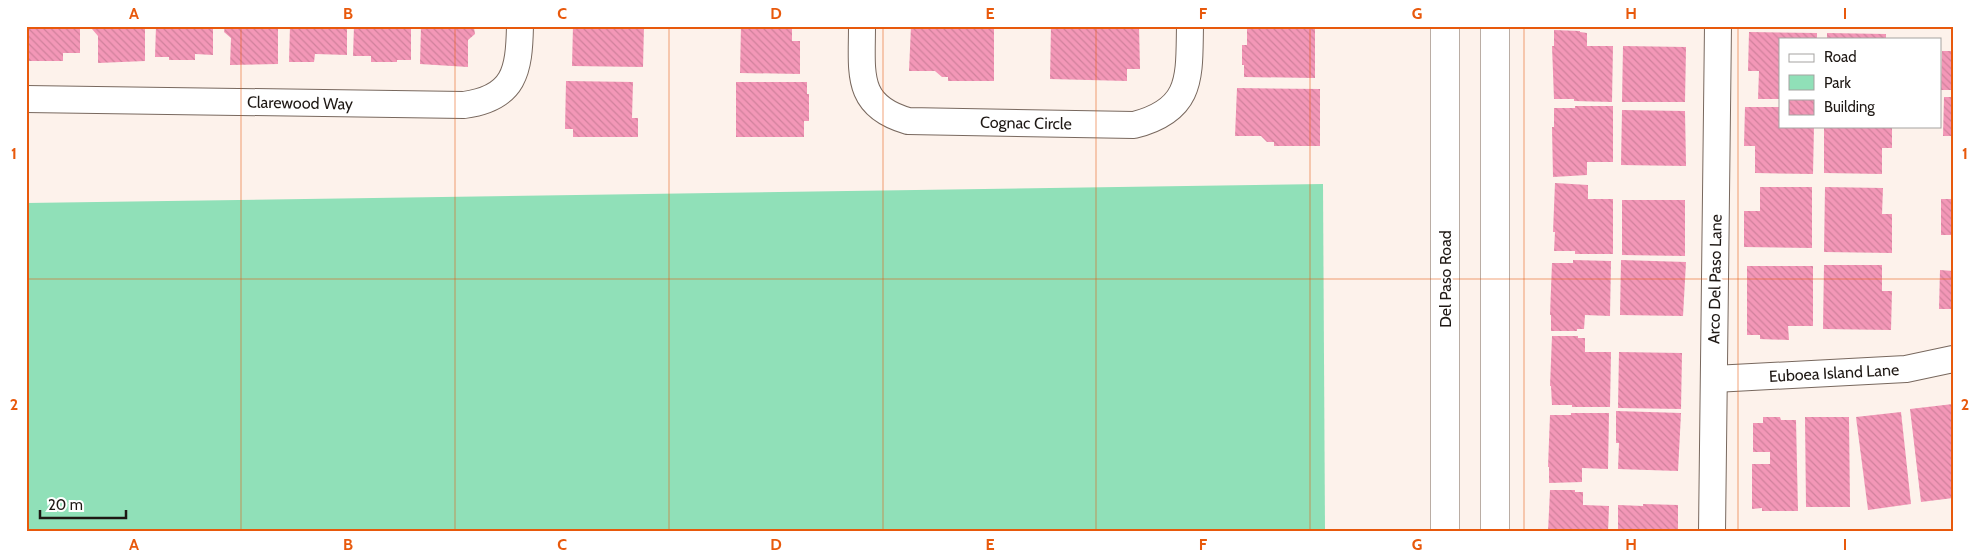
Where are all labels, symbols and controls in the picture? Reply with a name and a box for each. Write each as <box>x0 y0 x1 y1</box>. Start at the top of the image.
text: A <box>129 4 139 23</box>
text: B <box>343 4 353 23</box>
text: C <box>557 4 567 23</box>
text: D <box>770 4 782 23</box>
text: E <box>985 4 995 23</box>
text: F <box>1199 4 1208 23</box>
text: G <box>1412 4 1422 23</box>
text: H <box>1625 4 1637 23</box>
text: I <box>1843 4 1847 23</box>
legend <box>1779 38 1942 128</box>
text: Road <box>1824 48 1857 66</box>
text: Park <box>1824 74 1851 92</box>
street label: Clarewood Way <box>247 93 353 113</box>
text: Building <box>1824 98 1875 116</box>
street label: Cognac Circle <box>980 113 1072 133</box>
text: 1 <box>11 144 17 163</box>
text: 1 <box>1962 144 1968 163</box>
street label: Arco Del Paso Lane <box>1704 214 1726 344</box>
street label: Del Paso Road <box>1436 230 1455 328</box>
street label: Euboea Island Lane <box>1768 360 1900 386</box>
text: 2 <box>10 395 18 414</box>
text: 2 <box>1961 395 1969 414</box>
scale bar <box>40 488 126 520</box>
text: 20 m <box>48 496 83 514</box>
text: A <box>129 535 139 554</box>
text: B <box>343 535 353 554</box>
text: C <box>557 535 567 554</box>
text: D <box>770 535 782 554</box>
text: E <box>985 535 995 554</box>
text: F <box>1199 535 1208 554</box>
text: G <box>1412 535 1422 554</box>
text: H <box>1625 535 1637 554</box>
text: I <box>1843 535 1847 554</box>

